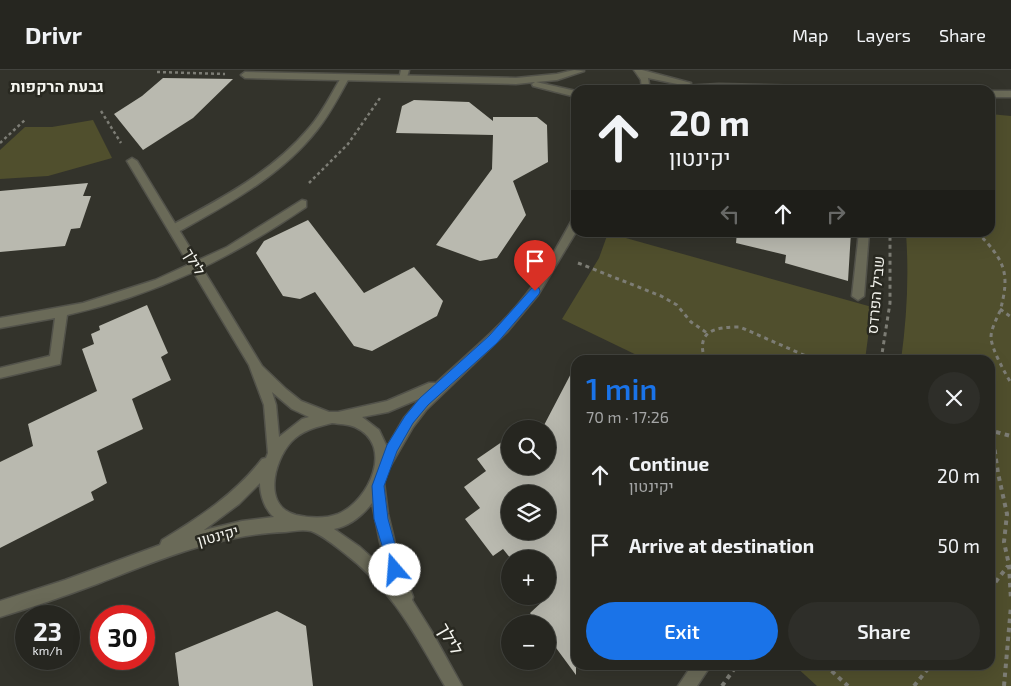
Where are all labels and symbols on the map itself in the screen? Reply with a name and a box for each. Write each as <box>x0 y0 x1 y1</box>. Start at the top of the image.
district label: גבעת הרקפות <box>10 76 104 95</box>
pin <box>514 240 556 291</box>
street label: לילך <box>180 245 210 278</box>
street label: שביל הפרדס <box>863 255 887 335</box>
street label: יקינטון <box>195 521 240 549</box>
position arrow <box>368 543 420 595</box>
speed limit sign: 30 <box>90 605 155 670</box>
street label: לילך <box>433 619 469 658</box>

